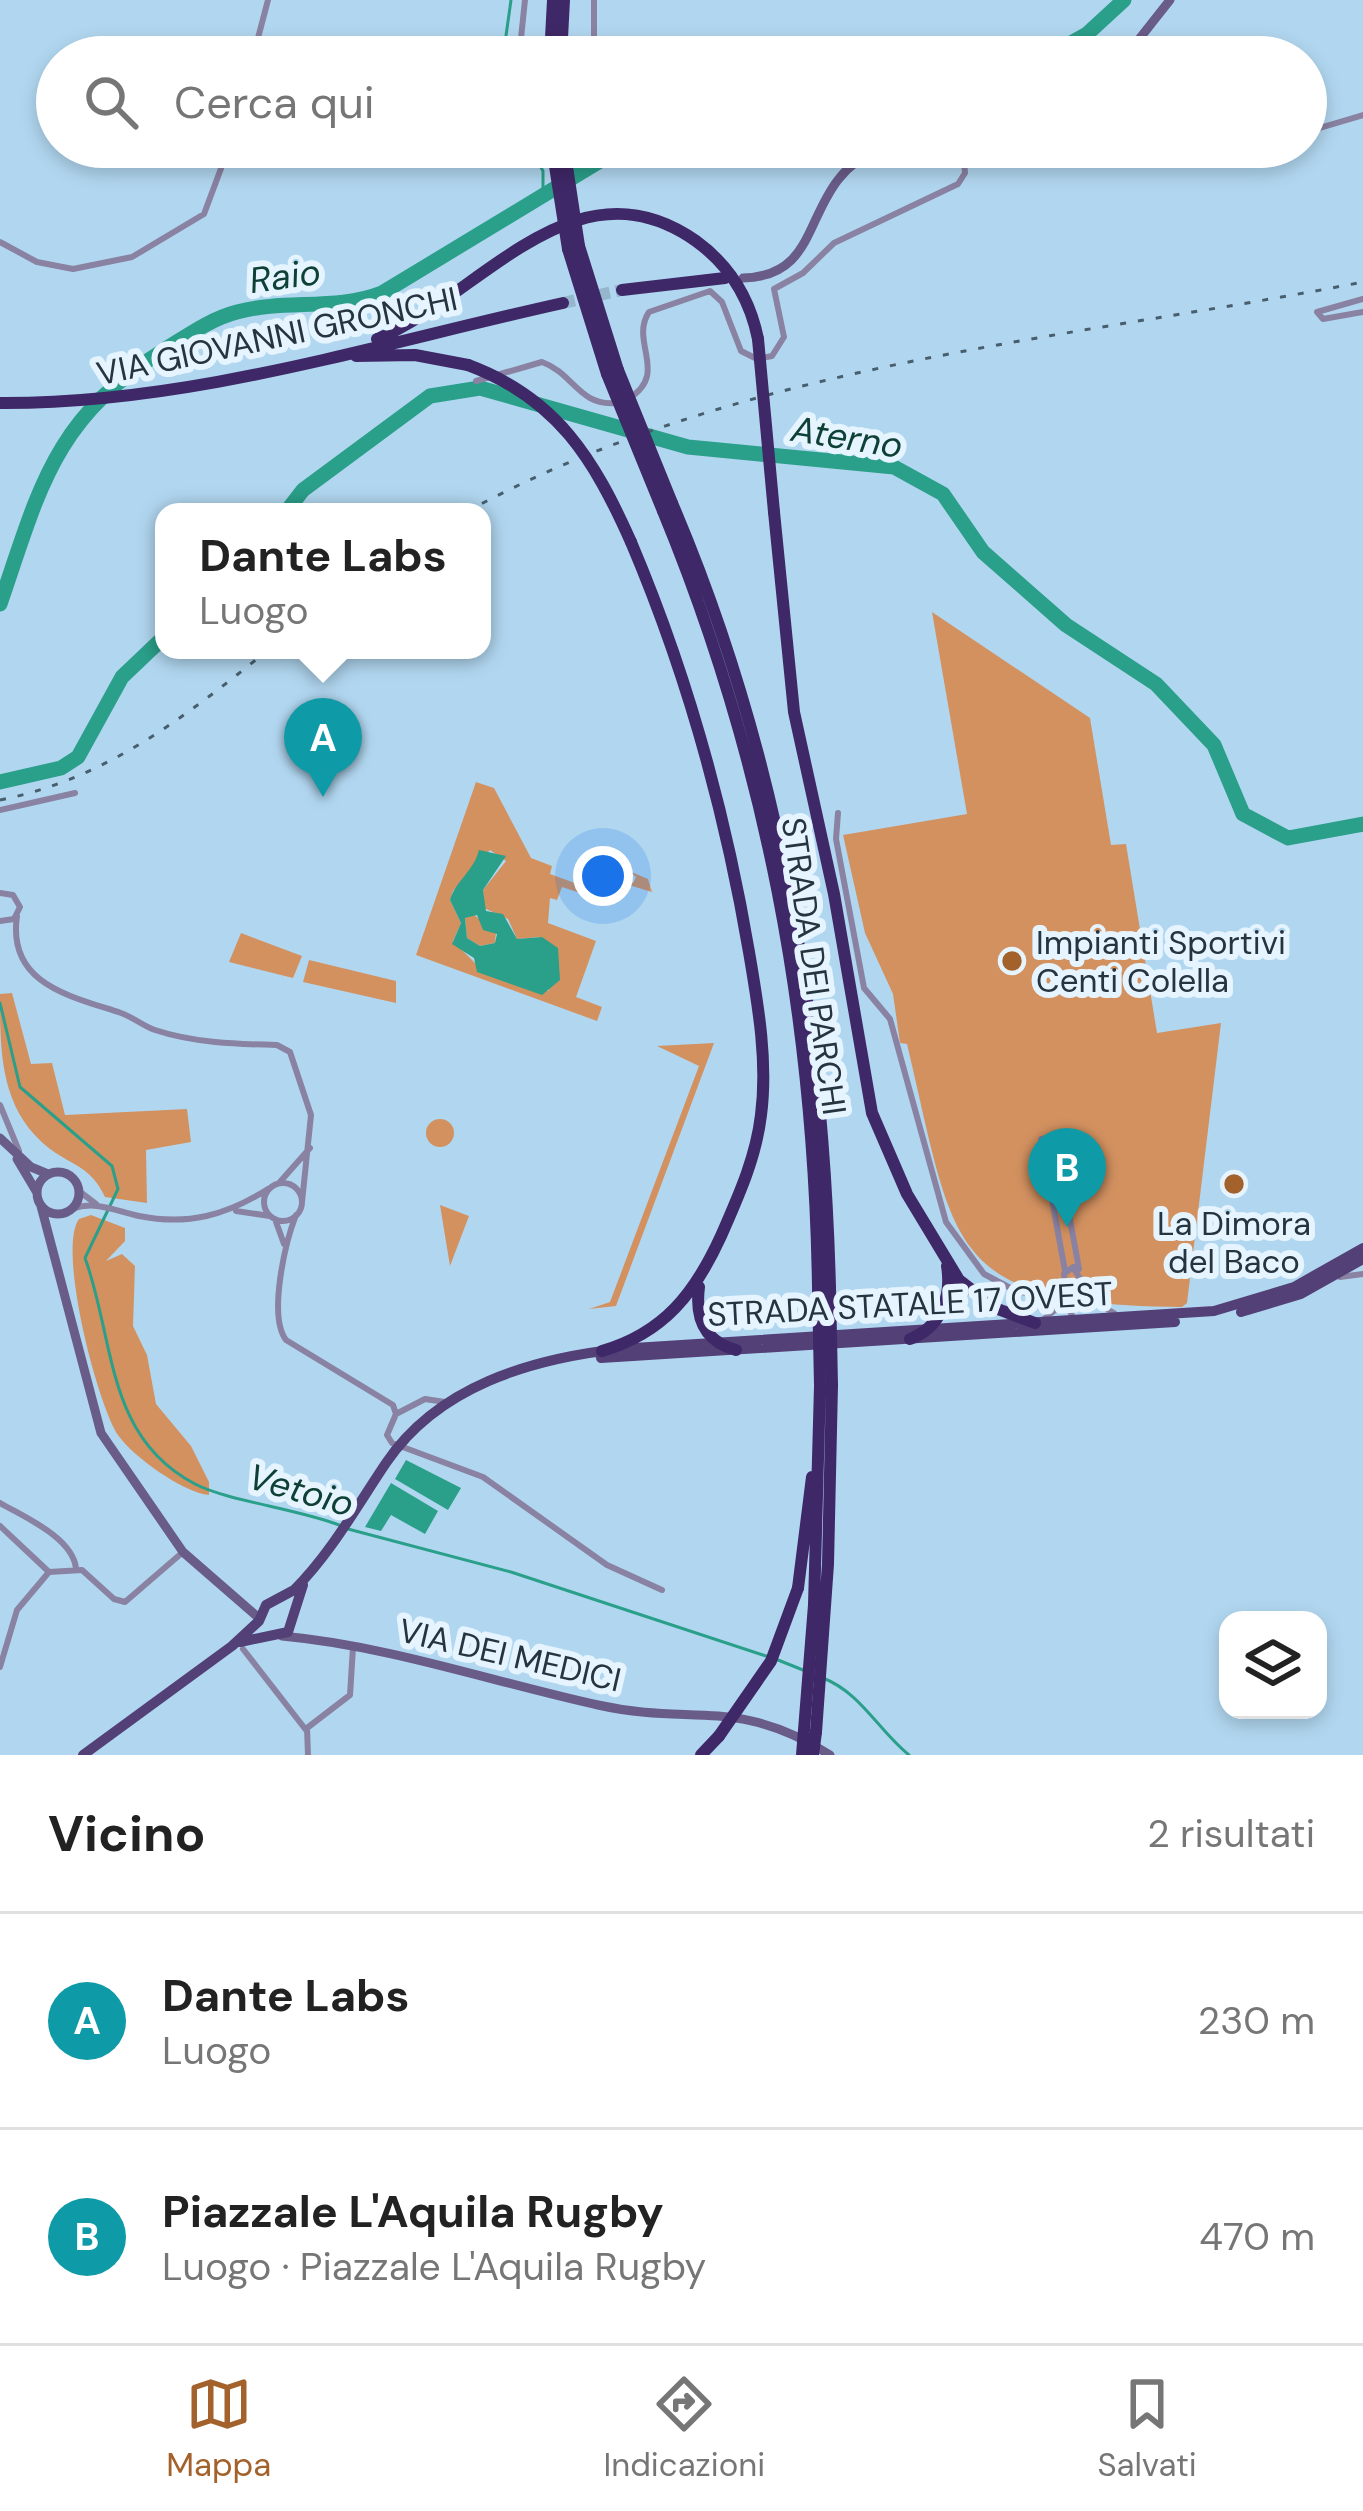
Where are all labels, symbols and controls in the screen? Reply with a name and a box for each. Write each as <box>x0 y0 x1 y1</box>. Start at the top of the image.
search box <box>36 36 1327 168</box>
icon: search <box>78 69 144 135</box>
text: Cerca qui <box>174 73 375 132</box>
water label: Raio <box>246 248 324 304</box>
street label: VIA GIOVANNI GRONCHI <box>93 277 461 395</box>
water label: Aterno <box>787 405 906 469</box>
popup <box>155 503 491 659</box>
text: Dante Labs <box>199 526 447 585</box>
text: Luogo <box>199 585 309 636</box>
pin: A <box>284 698 362 797</box>
street label: STRADA DEI PARCHI <box>772 815 856 1117</box>
your location <box>573 846 633 906</box>
place label: Impianti Sportivi Centi Colella <box>1036 921 1286 1002</box>
marker: Impianti Sportivi Centi Colella <box>999 948 1025 974</box>
pin: B <box>1028 1128 1106 1227</box>
marker: La Dimora del Baco <box>1221 1171 1247 1197</box>
place label: La Dimora del Baco <box>1157 1202 1311 1283</box>
street label: STRADA STATALE 17 OVEST <box>706 1272 1114 1336</box>
water label: Vetoio <box>243 1453 359 1527</box>
street label: VIA DEI MEDICI <box>395 1609 625 1701</box>
map controls <box>1219 1611 1327 1719</box>
button: layers <box>1219 1611 1327 1719</box>
text: Vicino <box>48 1800 206 1867</box>
text: 2 risultati <box>1147 1808 1315 1859</box>
text: Dante Labs <box>162 1966 409 2025</box>
text: A <box>73 1995 101 2046</box>
text: 230 m <box>1198 1995 1315 2046</box>
text: Luogo <box>162 2025 271 2076</box>
text: Piazzale L'Aquila Rugby <box>162 2182 664 2241</box>
text: B <box>75 2211 99 2262</box>
text: 470 m <box>1199 2211 1315 2262</box>
text: Luogo · Piazzale L'Aquila Rugby <box>162 2241 706 2292</box>
tab: Mappa <box>166 2371 271 2486</box>
tab: Indicazioni <box>604 2371 765 2486</box>
tab: Salvati <box>1097 2371 1197 2486</box>

